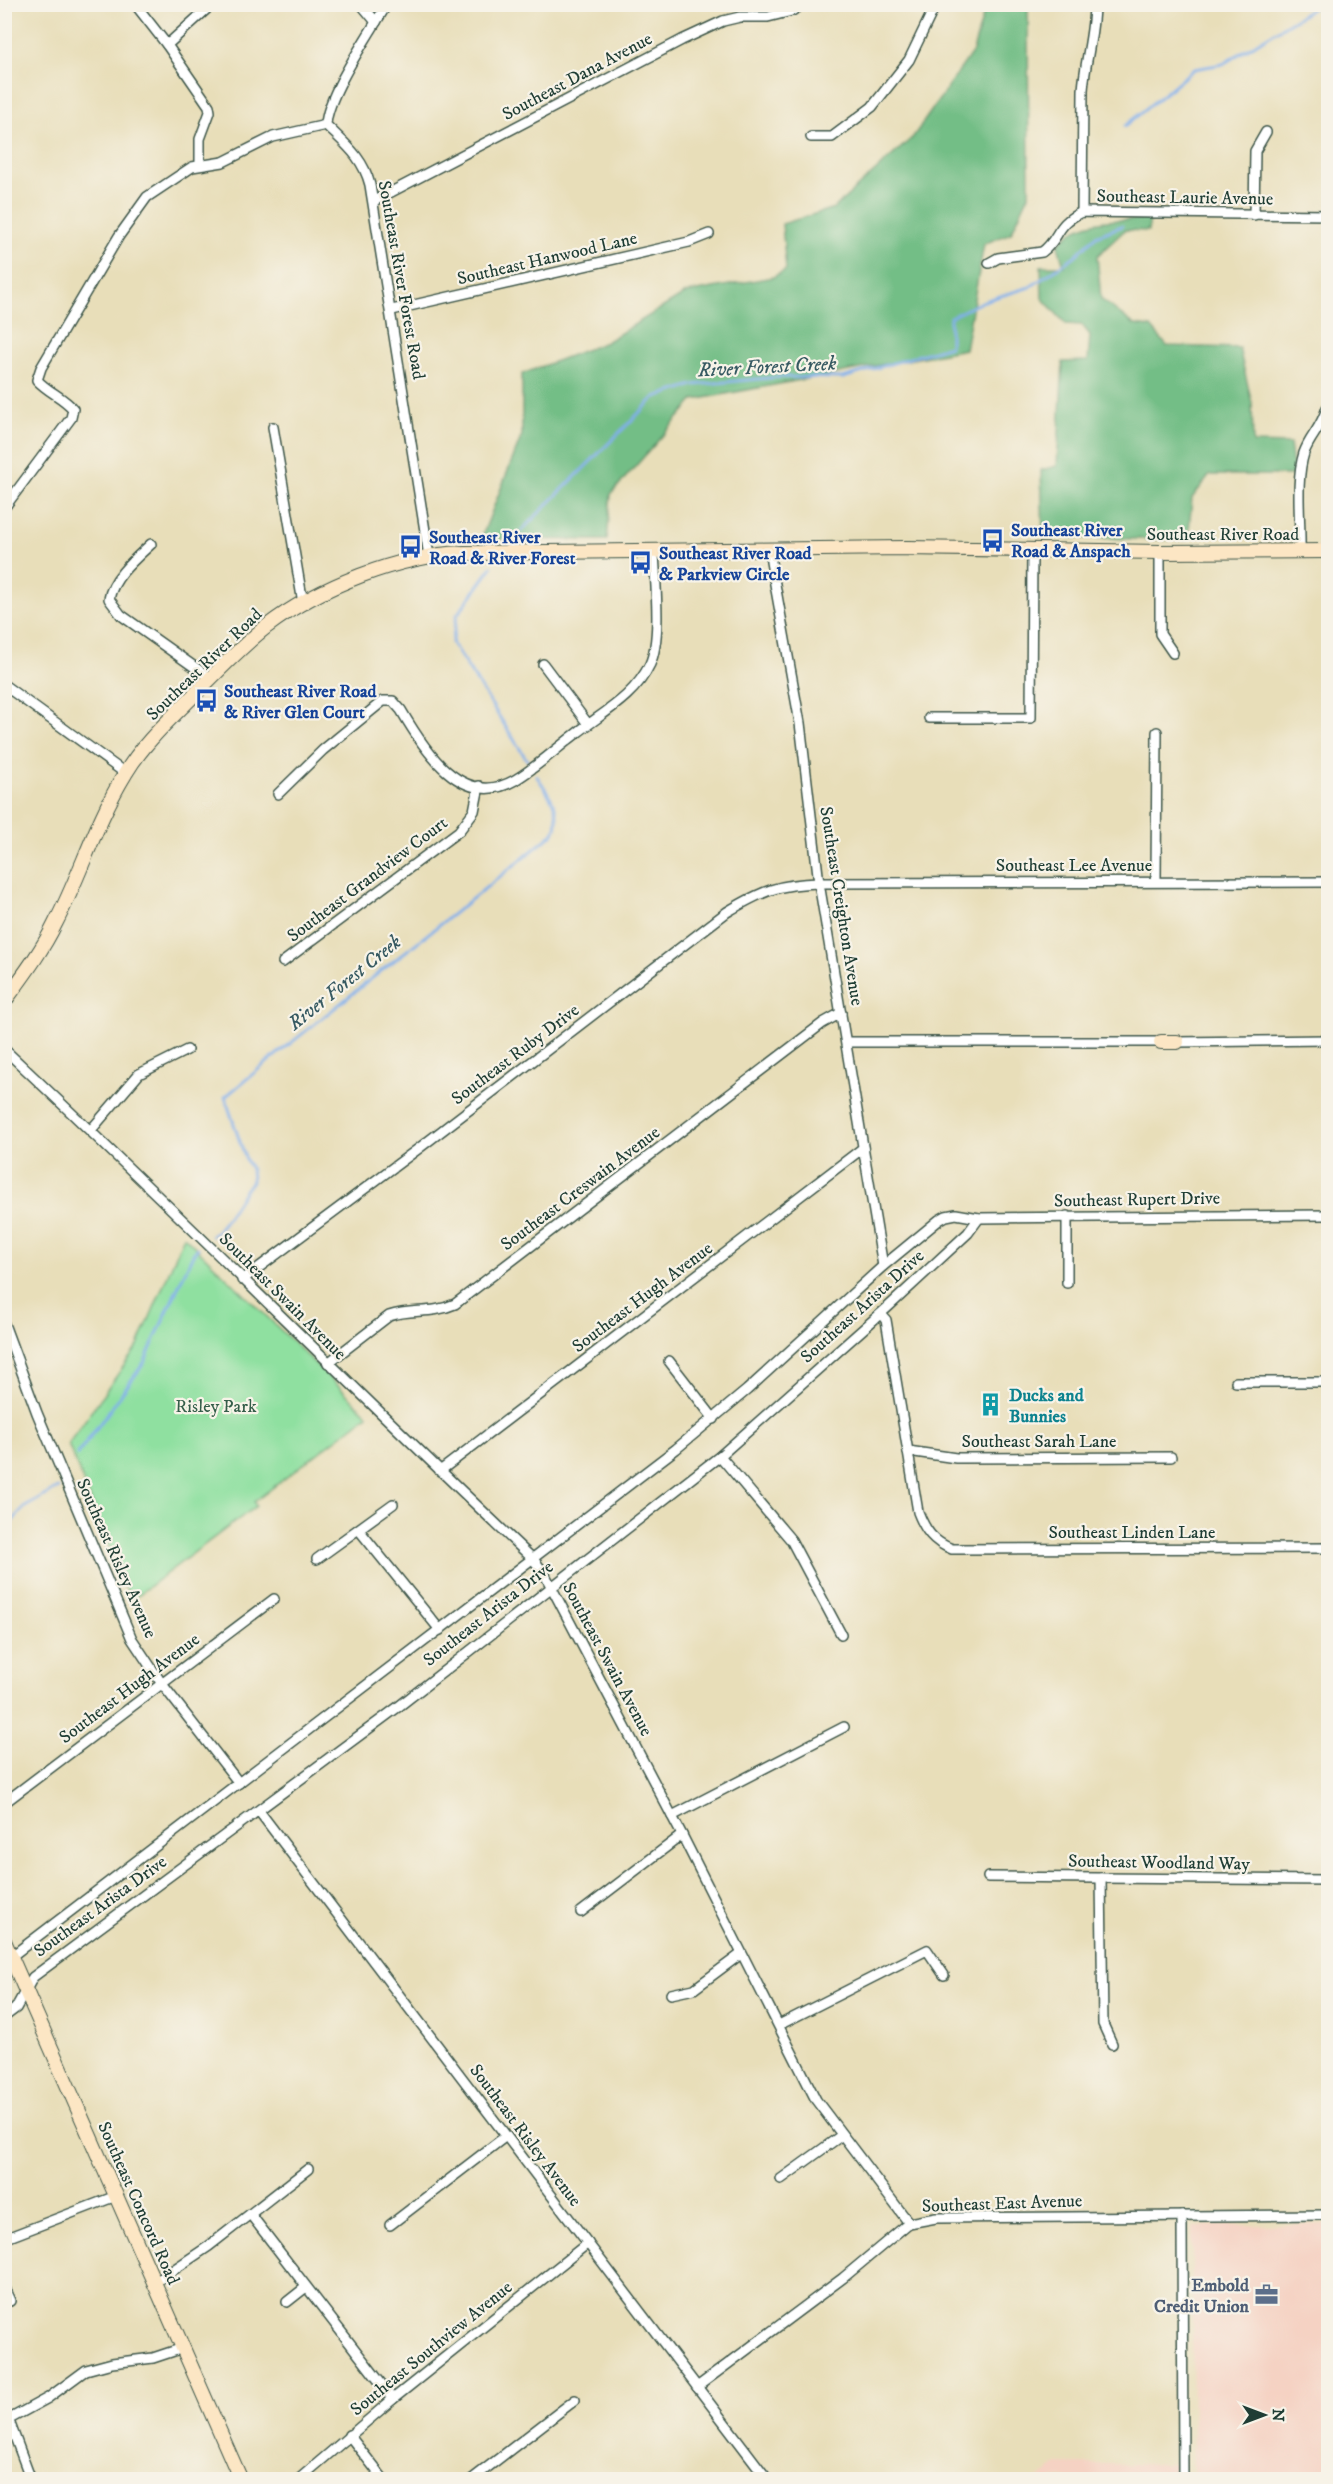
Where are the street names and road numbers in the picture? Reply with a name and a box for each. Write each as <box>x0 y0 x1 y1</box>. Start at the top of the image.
street label: Southeast Dana Avenue <box>499 28 656 126</box>
street label: Southeast River Forest Road <box>373 179 429 381</box>
street label: Southeast Laurie Avenue <box>1096 185 1273 211</box>
street label: Southeast Hanwood Lane <box>455 228 639 290</box>
street label: Southeast River Road <box>1147 524 1299 546</box>
street label: Southeast River Road <box>142 604 267 726</box>
street label: Southeast Creighton Avenue <box>814 805 868 1007</box>
street label: Southeast Grandview Court <box>283 812 452 947</box>
street label: Southeast Lee Avenue <box>996 855 1152 877</box>
street label: Southeast Ruby Drive <box>447 1000 584 1110</box>
street label: Southeast Creswain Avenue <box>497 1122 665 1256</box>
street label: Southeast Rupert Drive <box>1054 1188 1220 1212</box>
street label: Southeast Swain Avenue <box>214 1228 351 1365</box>
street label: Southeast Hugh Avenue <box>568 1238 717 1358</box>
street label: Southeast Arista Drive <box>796 1245 929 1368</box>
street label: Southeast Sarah Lane <box>962 1431 1116 1453</box>
street label: Southeast Risley Avenue <box>71 1475 161 1642</box>
street label: Southeast Linden Lane <box>1049 1522 1215 1544</box>
street label: Southeast Arista Drive <box>419 1556 558 1671</box>
street label: Southeast Swain Avenue <box>557 1579 657 1740</box>
street label: Southeast Hugh Avenue <box>55 1629 204 1749</box>
street label: Southeast Woodland Way <box>1068 1850 1250 1876</box>
street label: Southeast Arista Drive <box>30 1851 171 1962</box>
street label: Southeast Risley Avenue <box>465 2060 586 2211</box>
street label: Southeast Concord Road <box>92 2119 184 2288</box>
street label: Southeast East Avenue <box>921 2190 1083 2218</box>
street label: Southeast Southview Avenue <box>346 2277 517 2421</box>

